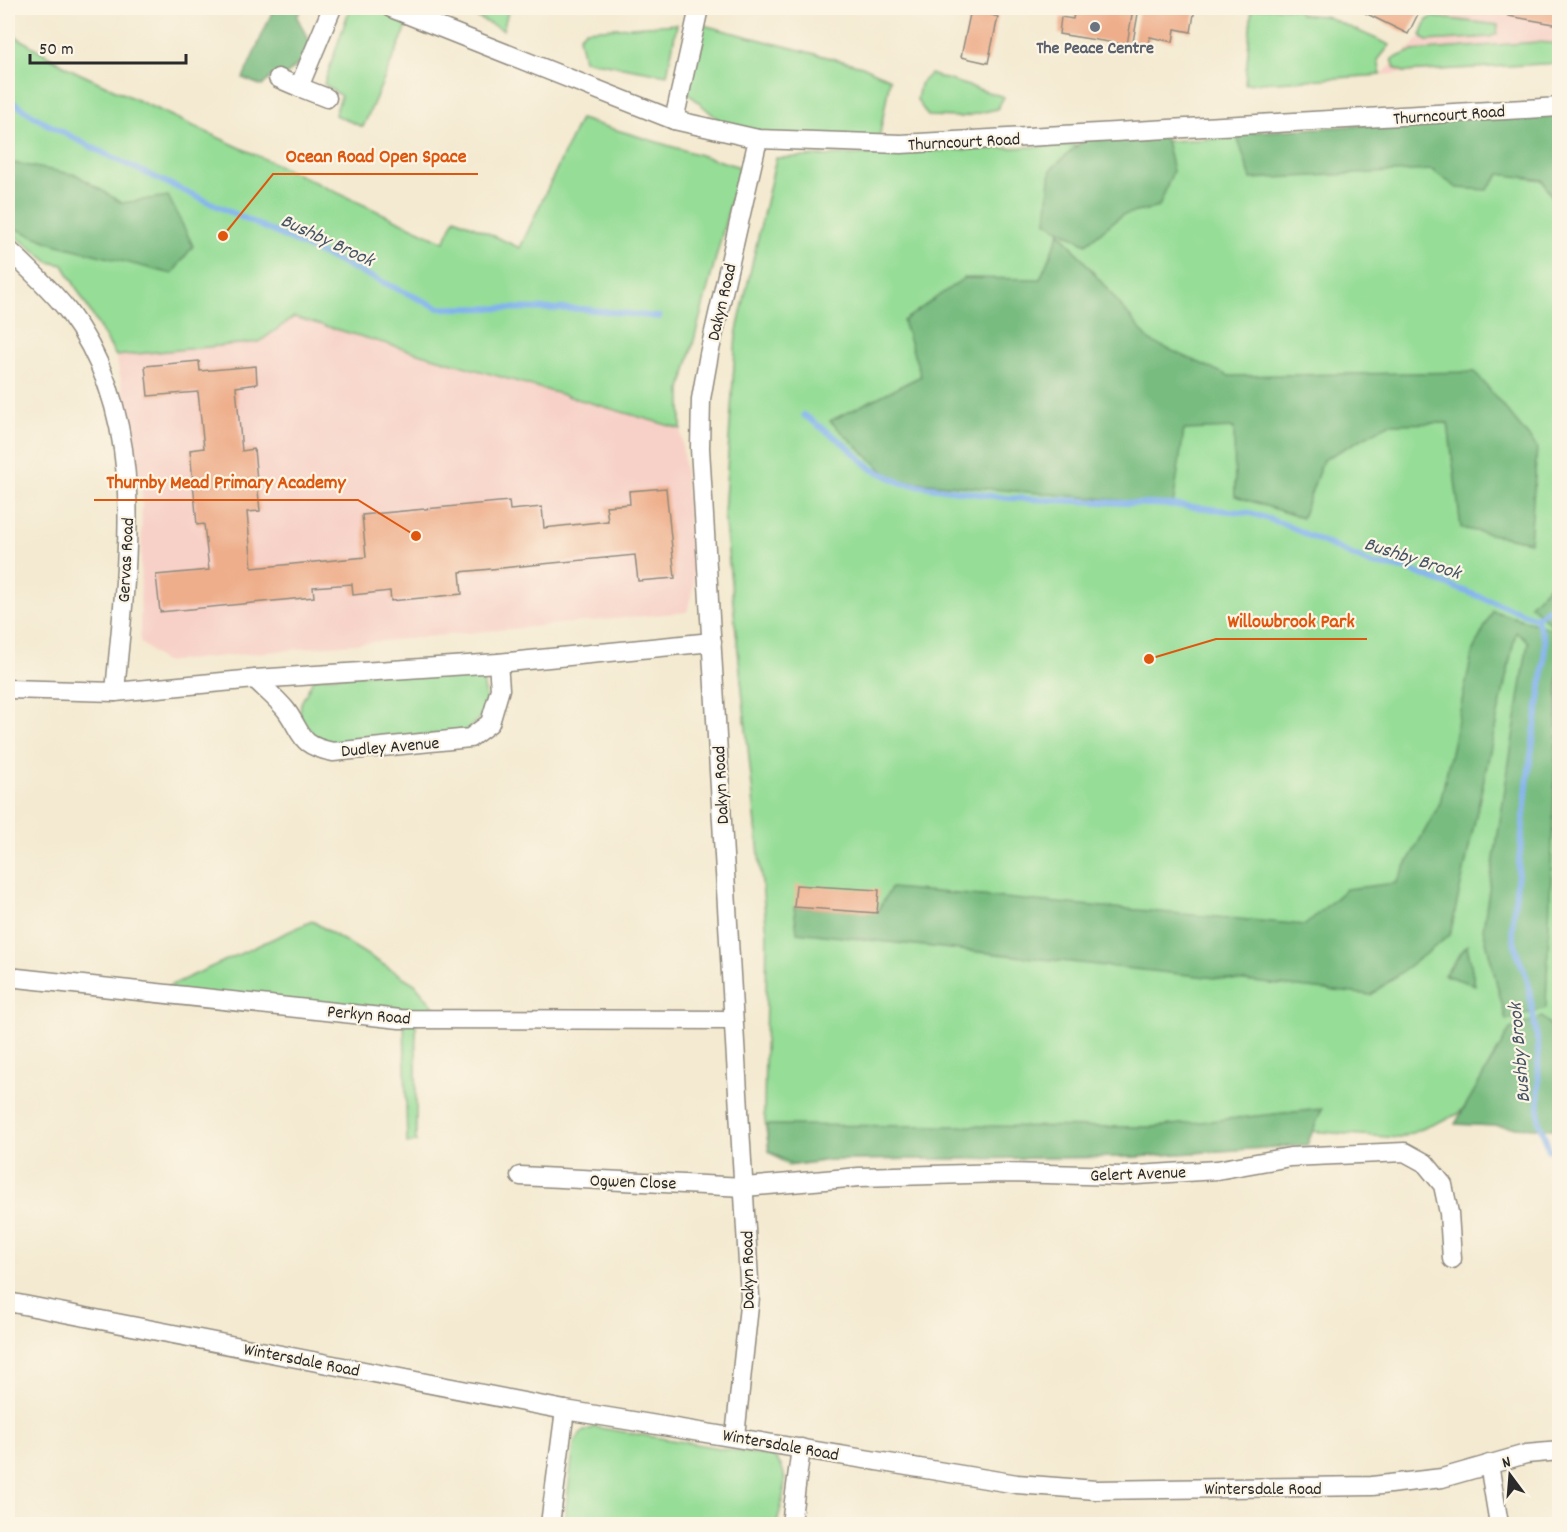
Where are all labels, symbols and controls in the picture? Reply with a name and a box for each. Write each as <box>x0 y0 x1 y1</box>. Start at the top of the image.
marker: The Peace Centre <box>1088 20 1102 34</box>
scale bar <box>30 27 186 65</box>
place label: The Peace Centre <box>1036 37 1154 62</box>
text: 50 m <box>39 38 74 63</box>
street label: Thurncourt Road <box>1392 100 1506 133</box>
street label: Thurncourt Road <box>907 128 1021 159</box>
callout: Ocean Road Open Space <box>273 136 478 174</box>
text: Ocean Road Open Space <box>285 144 467 172</box>
water label: Bushby Brook <box>276 208 380 276</box>
street label: Dakyn Road <box>702 262 744 344</box>
callout: Thurnby Mead Primary Academy <box>94 462 358 500</box>
text: Thurnby Mead Primary Academy <box>106 470 347 498</box>
street label: Gervas Road <box>113 517 142 603</box>
water label: Bushby Brook <box>1360 531 1466 589</box>
callout: Willowbrook Park <box>1216 601 1367 639</box>
text: Willowbrook Park <box>1227 609 1355 637</box>
street label: Dudley Avenue <box>340 732 440 765</box>
street label: Dakyn Road <box>708 745 737 825</box>
street label: Perkyn Road <box>326 1000 411 1033</box>
water label: Bushby Brook <box>1503 1000 1539 1104</box>
street label: Gelert Avenue <box>1090 1161 1187 1190</box>
street label: Ogwen Close <box>589 1169 677 1198</box>
street label: Dakyn Road <box>736 1230 763 1309</box>
street label: Wintersdale Road <box>241 1338 362 1385</box>
street label: Wintersdale Road <box>720 1424 841 1469</box>
north arrow <box>1480 1445 1540 1505</box>
text: N <box>1500 1451 1514 1475</box>
street label: Wintersdale Road <box>1204 1478 1322 1503</box>

